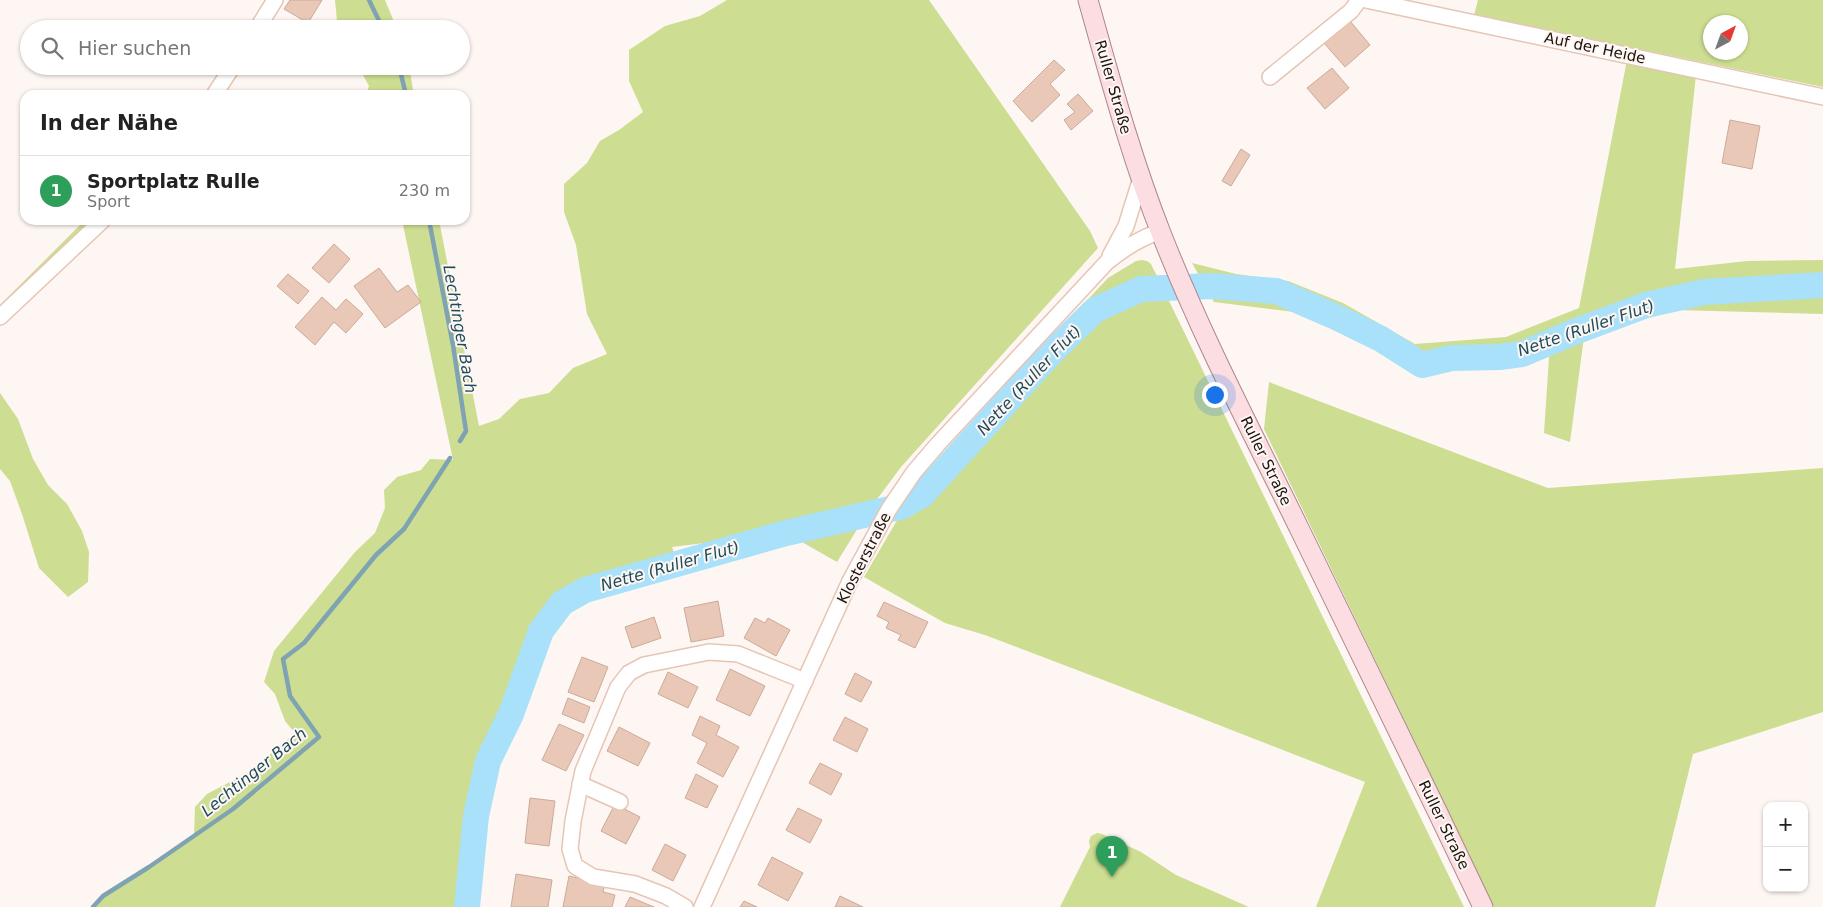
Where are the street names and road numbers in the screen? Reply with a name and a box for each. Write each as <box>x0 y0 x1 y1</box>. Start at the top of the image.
street label: Auf der Heide <box>1543 28 1647 68</box>
street label: Ruller Straße <box>1091 38 1135 136</box>
street label: Ruller Straße <box>1237 413 1295 509</box>
street label: Klosterstraße <box>833 509 895 607</box>
street label: Ruller Straße <box>1415 777 1473 873</box>

